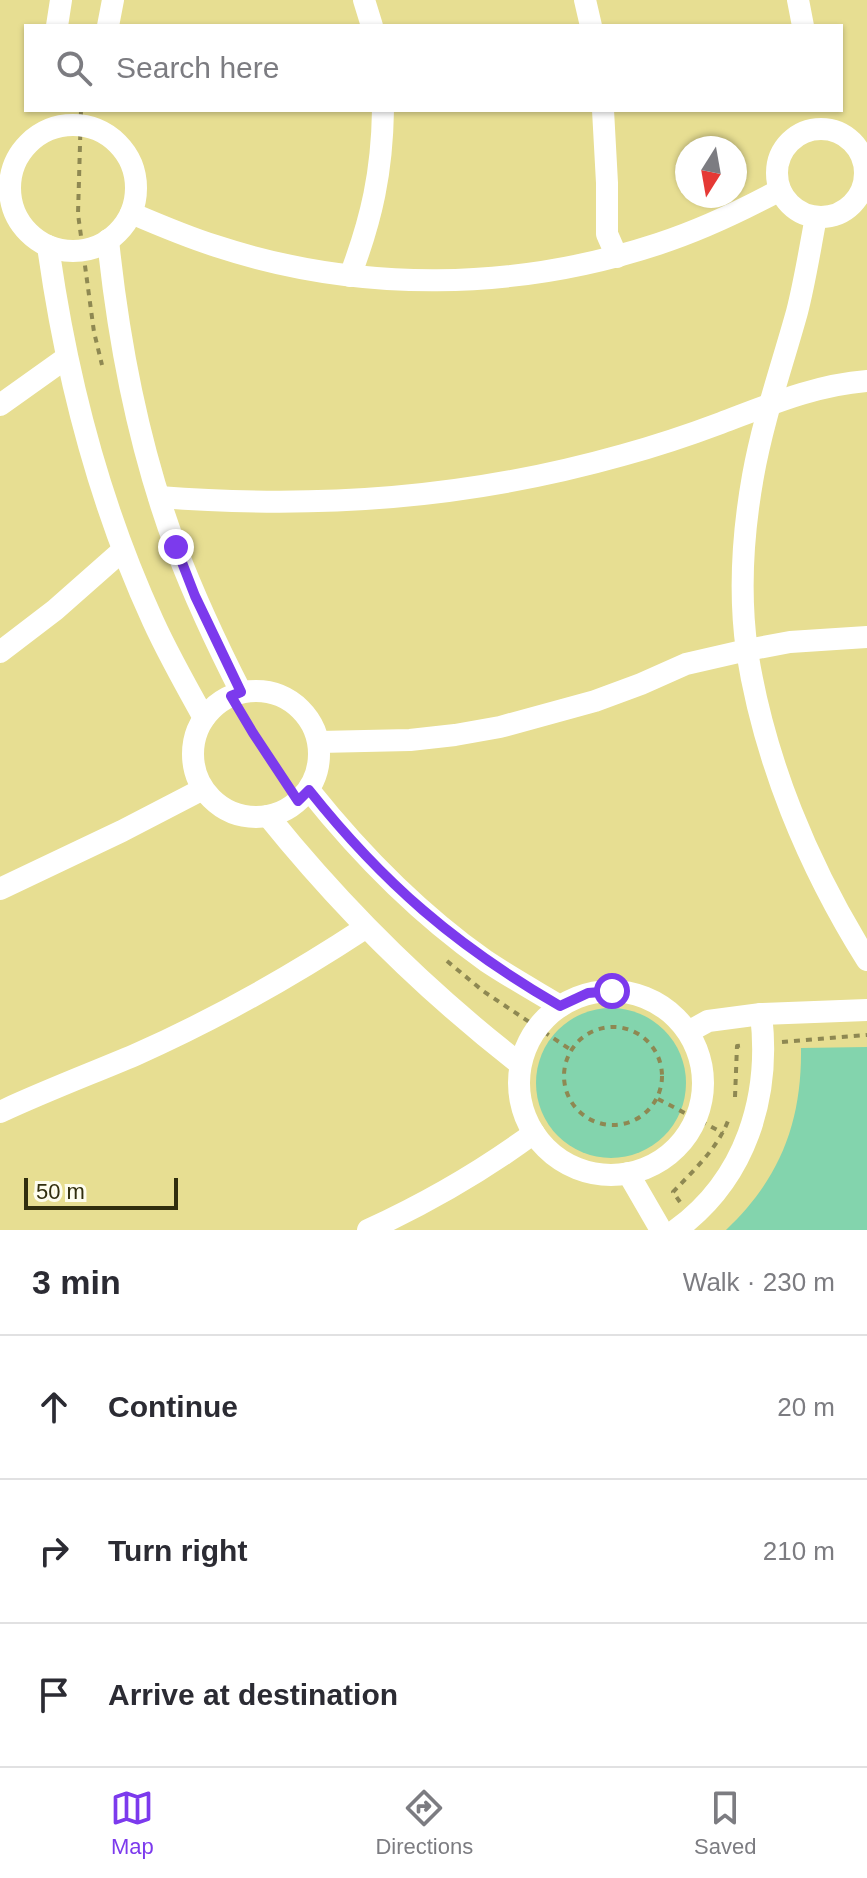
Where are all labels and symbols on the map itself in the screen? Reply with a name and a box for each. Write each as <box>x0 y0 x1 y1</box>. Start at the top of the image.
north arrow <box>675 136 747 208</box>
route end <box>158 529 194 565</box>
route start <box>594 973 630 1009</box>
scale bar <box>24 1174 178 1210</box>

